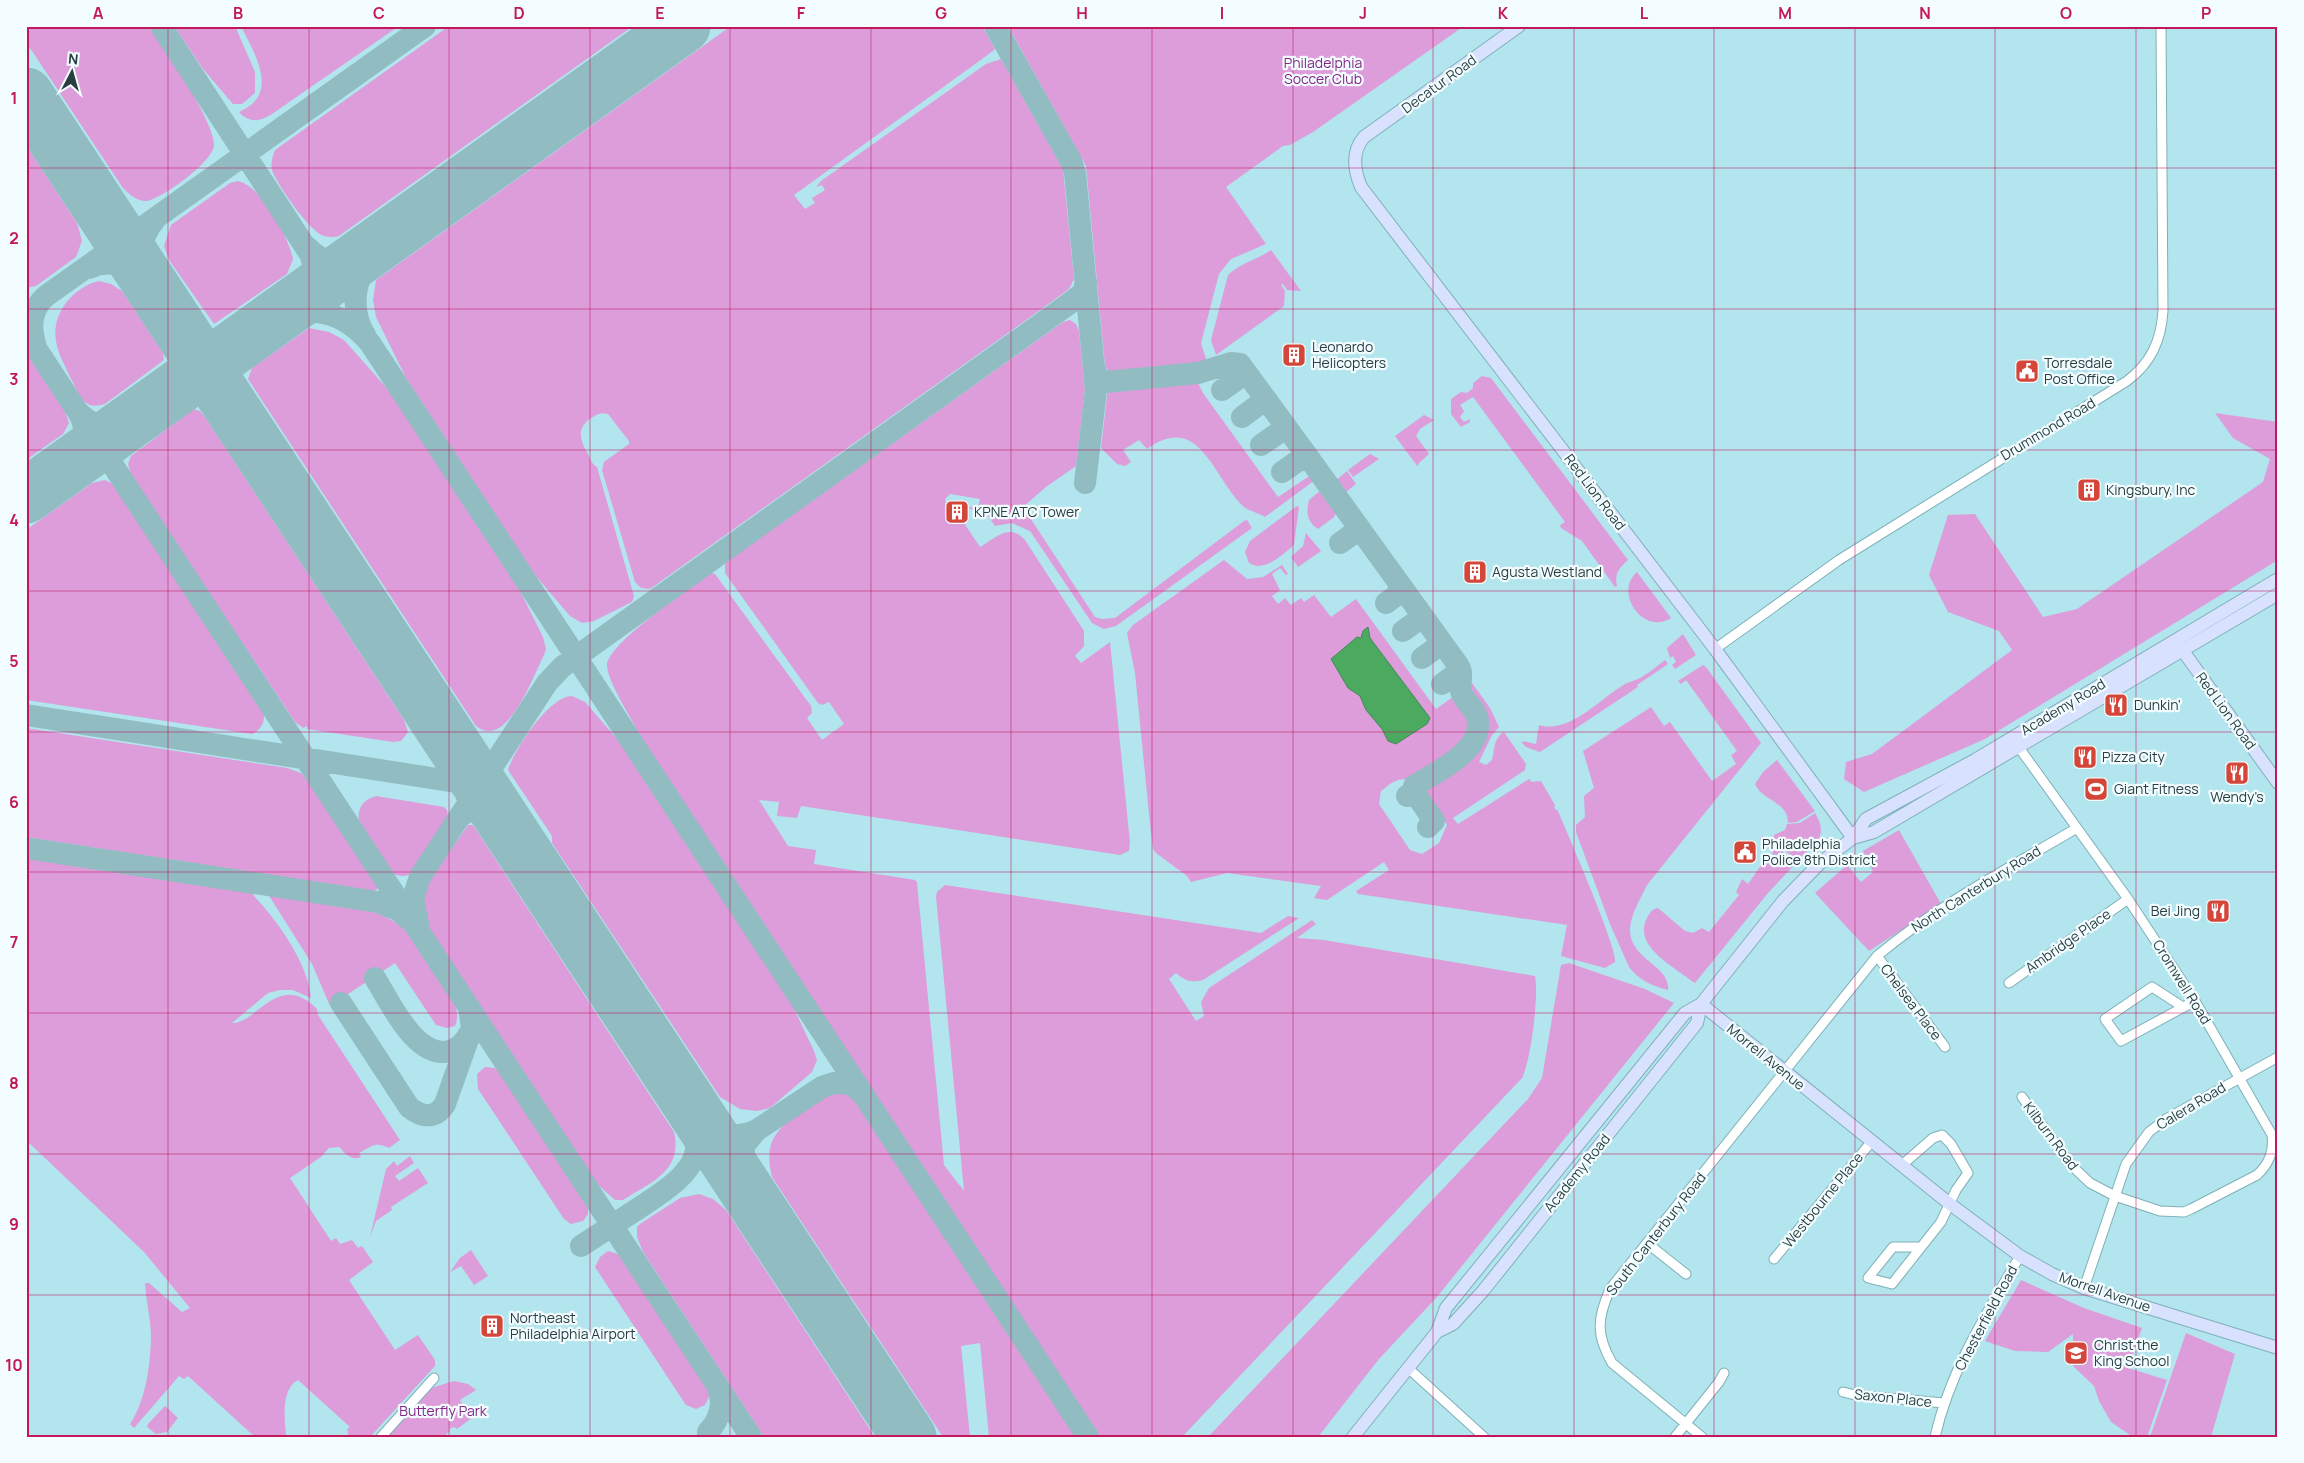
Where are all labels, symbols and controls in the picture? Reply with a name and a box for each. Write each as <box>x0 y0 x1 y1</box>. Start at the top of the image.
text: A <box>93 2 104 24</box>
text: B <box>233 2 243 24</box>
text: C <box>373 2 385 24</box>
text: D <box>513 2 525 24</box>
text: E <box>655 2 665 24</box>
text: F <box>797 2 806 24</box>
text: G <box>935 2 947 24</box>
text: H <box>1076 2 1088 24</box>
text: I <box>1220 2 1224 24</box>
text: J <box>1359 2 1367 24</box>
text: K <box>1498 2 1509 24</box>
text: L <box>1640 2 1649 24</box>
text: M <box>1778 2 1792 24</box>
text: N <box>1919 2 1931 24</box>
text: O <box>2060 2 2072 24</box>
text: P <box>2201 2 2211 24</box>
north arrow <box>48 48 98 98</box>
text: N <box>67 49 79 69</box>
street label: Decatur Road <box>1398 50 1480 117</box>
park label: Philadelphia Soccer Club <box>1284 53 1362 88</box>
text: 1 <box>10 87 18 109</box>
text: 2 <box>9 227 19 249</box>
place label: Leonardo Helicopters <box>1312 337 1386 372</box>
building icon: Leonardo Helicopters <box>1281 342 1307 368</box>
place label: Torresdale Post Office <box>2044 353 2115 388</box>
public building icon: Torresdale Post Office <box>2014 358 2040 384</box>
text: 3 <box>9 368 19 390</box>
street label: Drummond Road <box>1997 393 2099 464</box>
street label: Red Lion Road <box>1560 450 1630 534</box>
building icon: Kingsbury, Inc <box>2076 477 2102 503</box>
place label: Kingsbury, Inc <box>2106 480 2195 499</box>
building icon: KPNE ATC Tower <box>944 499 970 525</box>
place label: KPNE ATC Tower <box>974 502 1079 521</box>
text: 4 <box>9 509 19 531</box>
building icon: Agusta Westland <box>1462 559 1488 585</box>
place label: Agusta Westland <box>1492 562 1602 581</box>
text: 5 <box>9 650 19 672</box>
street label: Red Lion Road <box>2192 668 2261 753</box>
street label: Academy Road <box>2017 674 2109 739</box>
restaurant icon: Dunkin' <box>2103 692 2129 718</box>
place label: Dunkin' <box>2134 695 2181 714</box>
restaurant icon: Pizza City <box>2072 744 2098 770</box>
place label: Pizza City <box>2102 747 2165 766</box>
restaurant icon: Wendy's <box>2224 760 2250 786</box>
sports icon: Giant Fitness <box>2083 776 2109 802</box>
place label: Giant Fitness <box>2114 779 2199 798</box>
place label: Wendy's <box>2210 787 2264 806</box>
text: 6 <box>9 791 19 813</box>
place label: Philadelphia Police 8th District <box>1762 834 1876 869</box>
public building icon: Philadelphia Police 8th District <box>1732 839 1758 865</box>
street label: North Canterbury Road <box>1907 841 2044 936</box>
restaurant icon: Bei Jing <box>2205 898 2231 924</box>
place label: Bei Jing <box>2151 901 2200 920</box>
street label: Ambridge Place <box>2021 904 2114 977</box>
text: 7 <box>10 931 18 953</box>
street label: Cromwell Road <box>2149 936 2216 1028</box>
street label: Chelsea Place <box>1876 960 1946 1044</box>
street label: Morrell Avenue <box>1723 1019 1809 1094</box>
text: 8 <box>9 1072 19 1094</box>
street label: Calera Road <box>2153 1077 2229 1134</box>
street label: Kilburn Road <box>2019 1098 2083 1174</box>
street label: Academy Road <box>1539 1130 1614 1216</box>
street label: Westbourne Place <box>1778 1148 1867 1251</box>
street label: South Canterbury Road <box>1601 1168 1710 1299</box>
text: 9 <box>9 1213 19 1235</box>
street label: Chesterfield Road <box>1950 1262 2021 1374</box>
street label: Morrell Avenue <box>2057 1267 2153 1316</box>
place label: Northeast Philadelphia Airport <box>510 1308 636 1343</box>
building icon: Northeast Philadelphia Airport <box>479 1313 505 1339</box>
place label: Christ the King School <box>2094 1335 2170 1370</box>
school or university icon: Christ the King School <box>2063 1340 2089 1366</box>
text: 10 <box>5 1354 23 1376</box>
street label: Saxon Place <box>1853 1384 1933 1411</box>
park label: Butterfly Park <box>399 1401 488 1420</box>

